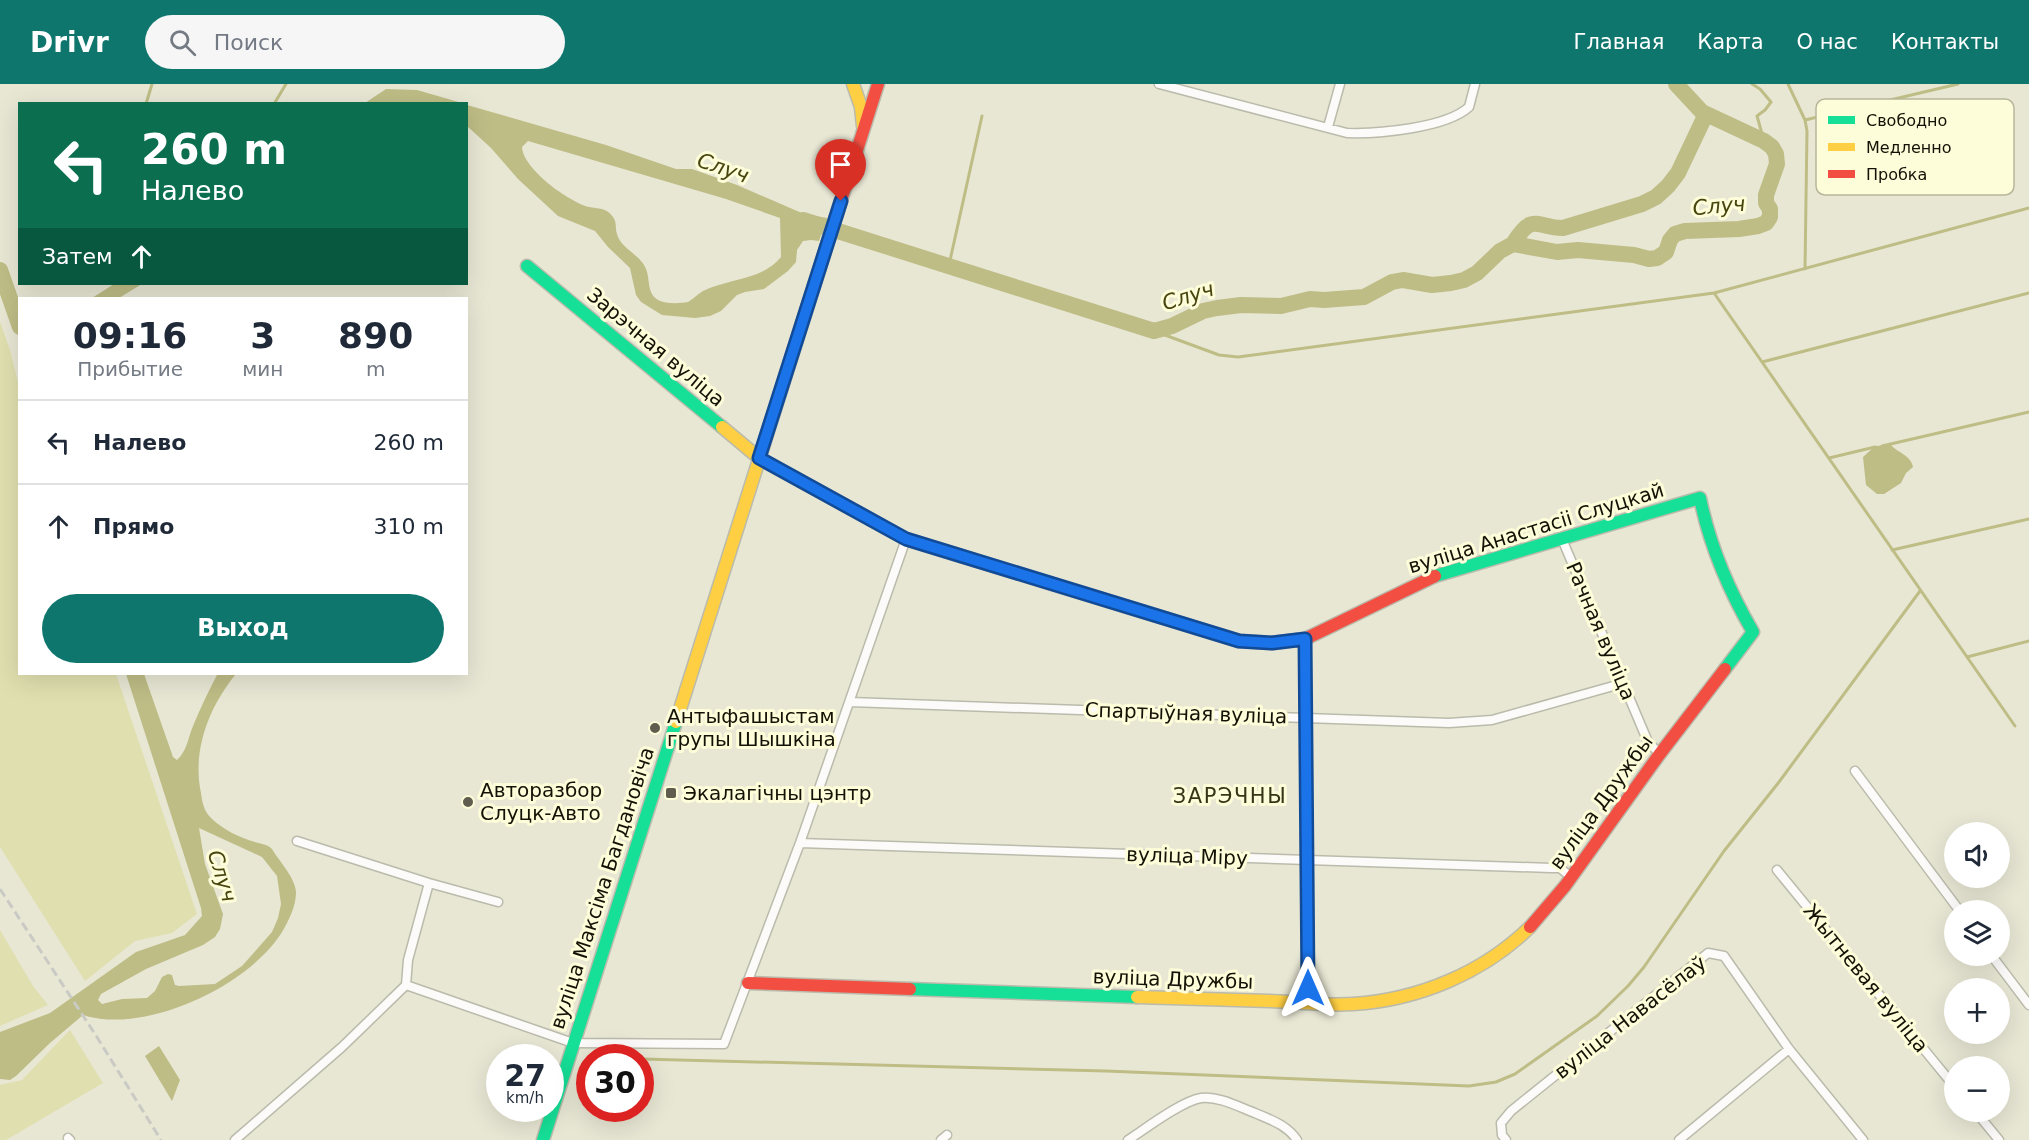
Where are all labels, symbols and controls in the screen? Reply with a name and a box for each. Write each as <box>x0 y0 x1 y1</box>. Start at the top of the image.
search box <box>145 15 565 69</box>
text: Drivr <box>30 26 109 59</box>
icon: search <box>166 26 199 59</box>
text: Поиск <box>214 30 283 55</box>
text: Главная <box>1574 30 1664 54</box>
text: Карта <box>1697 30 1764 54</box>
text: О нас <box>1797 30 1858 54</box>
text: Контакты <box>1891 30 1999 54</box>
legend <box>1816 99 2014 195</box>
text: Свободно <box>1866 111 1947 130</box>
text: 260 m <box>141 125 287 174</box>
icon: left <box>42 126 120 204</box>
text: Медленно <box>1866 138 1952 157</box>
pin <box>815 139 866 201</box>
water label: Случ <box>694 148 752 188</box>
icon: arrive <box>824 148 857 181</box>
text: Пробка <box>1866 165 1927 184</box>
text: Налево <box>141 175 244 206</box>
water label: Случ <box>1692 192 1746 220</box>
icon: ahead <box>125 240 158 273</box>
text: Затем <box>42 244 113 269</box>
water label: Случ <box>1159 277 1217 315</box>
street label: Зарэчная вуліца <box>582 282 730 412</box>
text: 09:16 <box>73 315 187 356</box>
text: 3 <box>250 315 275 356</box>
text: 890 <box>338 315 413 356</box>
text: Прибытие <box>77 357 183 381</box>
text: мин <box>242 357 283 381</box>
text: m <box>366 357 385 381</box>
icon: left <box>42 426 75 459</box>
text: Налево <box>93 430 186 455</box>
text: 260 m <box>374 430 444 455</box>
street label: вуліца Анастасіі Слуцкай <box>1405 478 1667 578</box>
icon: ahead <box>42 510 75 543</box>
text: Прямо <box>93 514 174 539</box>
text: 310 m <box>374 514 444 539</box>
street label: Рачная вуліца <box>1561 558 1641 704</box>
button: Выход <box>42 594 444 663</box>
street label: Спартыўная вуліца <box>1084 697 1288 729</box>
place label: Антыфашыстам групы Шышкіна <box>667 704 836 751</box>
marker: Антыфашыстам групы Шышкіна <box>648 721 662 735</box>
street label: вуліца Дружбы <box>1544 730 1658 874</box>
street label: вуліца Максіма Багдановіча <box>545 744 659 1032</box>
place label: Авторазбор Слуцк-Авто <box>480 778 602 825</box>
place label: Экалагічны цэнтр <box>683 781 871 805</box>
district label: ЗАРЭЧНЫ <box>1173 784 1287 808</box>
marker: Экалагічны цэнтр <box>664 786 678 800</box>
marker: Авторазбор Слуцк-Авто <box>461 795 475 809</box>
map controls <box>1944 822 2010 1122</box>
button: sound <box>1944 822 2010 888</box>
street label: вуліца Міру <box>1126 842 1248 870</box>
water label: Случ <box>203 847 241 905</box>
street label: Жытневая вуліца <box>1799 899 1933 1057</box>
button: layers <box>1944 900 2010 966</box>
street label: вуліца Навасёлаў <box>1549 950 1711 1084</box>
position arrow <box>1276 956 1340 1020</box>
street label: вуліца Дружбы <box>1092 964 1254 994</box>
button: + <box>1944 978 2010 1044</box>
speed limit sign: 30 <box>576 1044 654 1122</box>
button: − <box>1944 1056 2010 1122</box>
text: 27 <box>504 1058 546 1093</box>
text: km/h <box>506 1089 544 1107</box>

